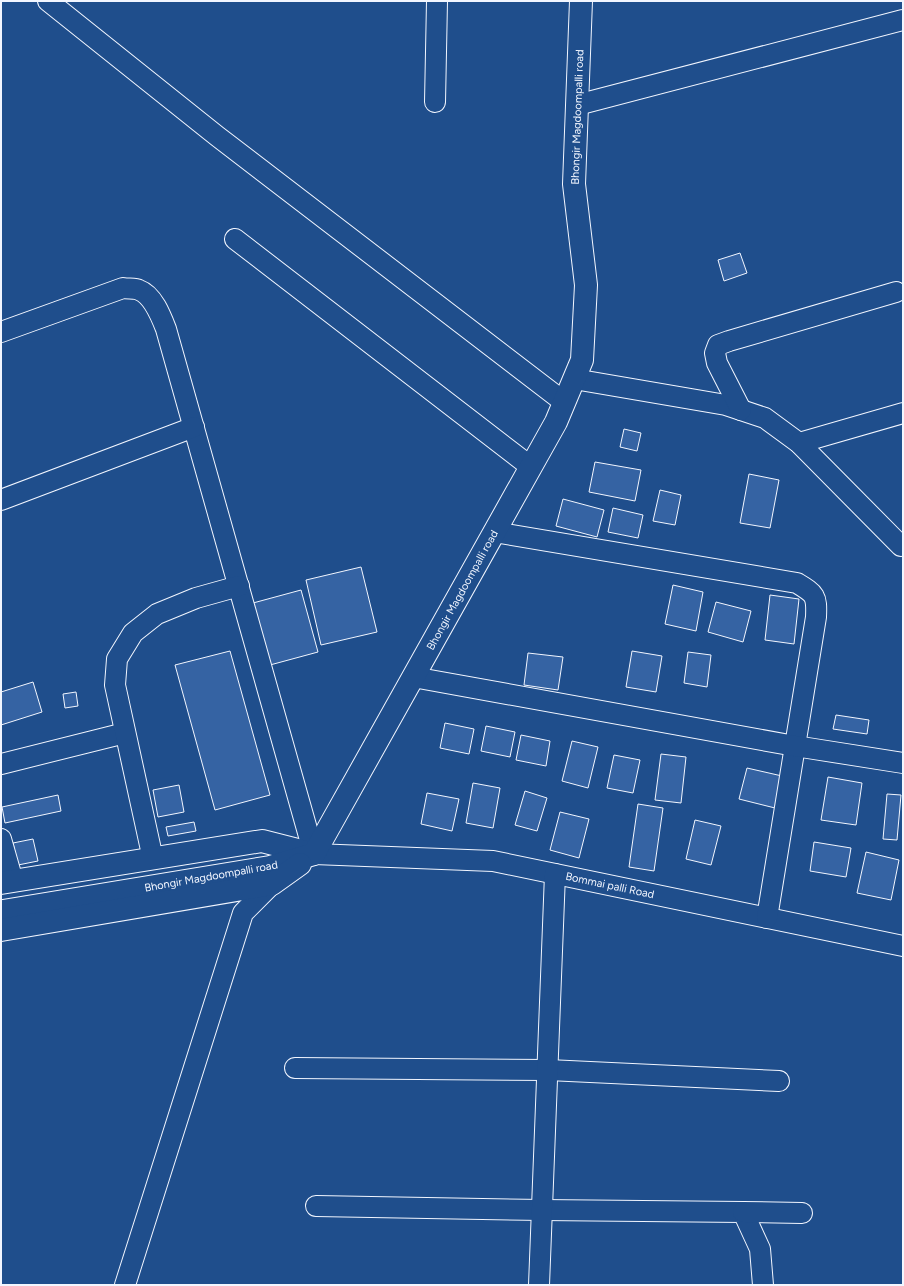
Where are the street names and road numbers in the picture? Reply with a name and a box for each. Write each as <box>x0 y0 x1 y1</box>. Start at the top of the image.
street label: Bhongir Magdoompalli road <box>569 49 586 185</box>
street label: Bhongir Magdoompalli road <box>424 528 501 652</box>
street label: Bhongir Magdoompalli road <box>143 858 279 895</box>
street label: Bommai palli Road <box>564 870 655 901</box>

